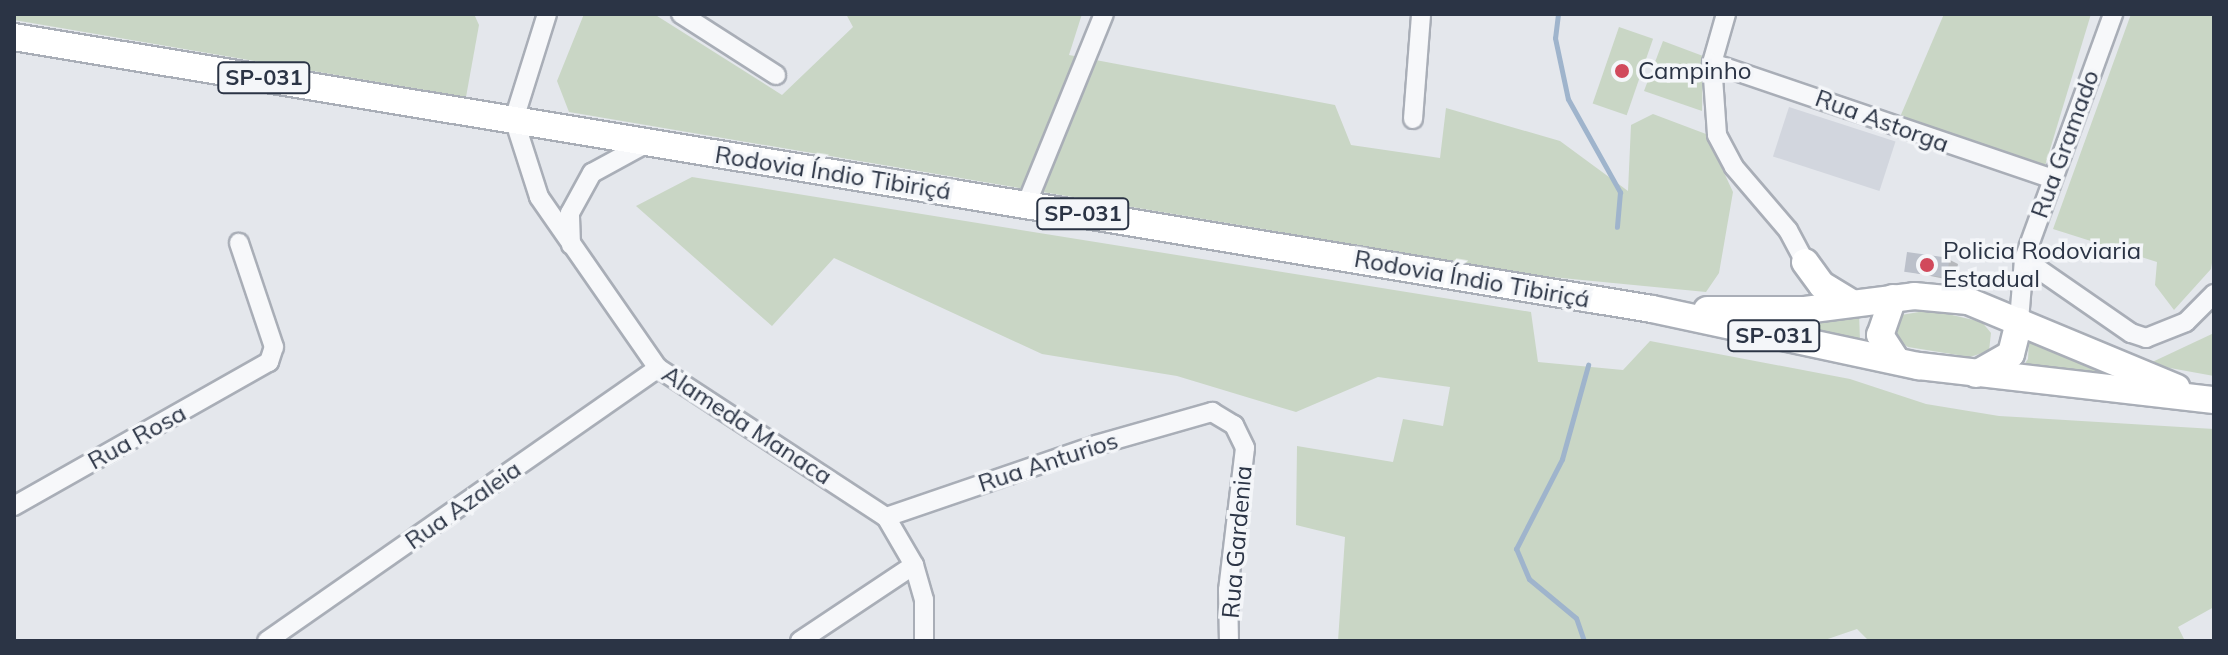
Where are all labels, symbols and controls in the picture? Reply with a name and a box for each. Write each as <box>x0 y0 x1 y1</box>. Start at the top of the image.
place label: Campinho <box>1638 57 1751 85</box>
road number: SP-031 <box>216 60 312 96</box>
marker: Campinho <box>1613 62 1631 80</box>
street label: Rua Gramado <box>2025 66 2105 222</box>
street label: Rua Astorga <box>1811 84 1953 158</box>
street label: Rodovia Índio Tibiriçá <box>713 140 953 206</box>
road number: SP-031 <box>1035 196 1131 232</box>
place label: Policia Rodoviaria Estadual <box>1943 237 2141 293</box>
street label: Rodovia Índio Tibiriçá <box>1352 244 1592 314</box>
marker: Policia Rodoviaria Estadual <box>1918 256 1936 274</box>
road number: SP-031 <box>1726 318 1822 354</box>
street label: Alameda Manaca <box>657 359 837 491</box>
street label: Rua Rosa <box>83 398 191 476</box>
street label: Rua Anturios <box>975 426 1121 498</box>
street label: Rua Azaleia <box>400 455 526 555</box>
street label: Rua Gardenia <box>1216 464 1258 620</box>

